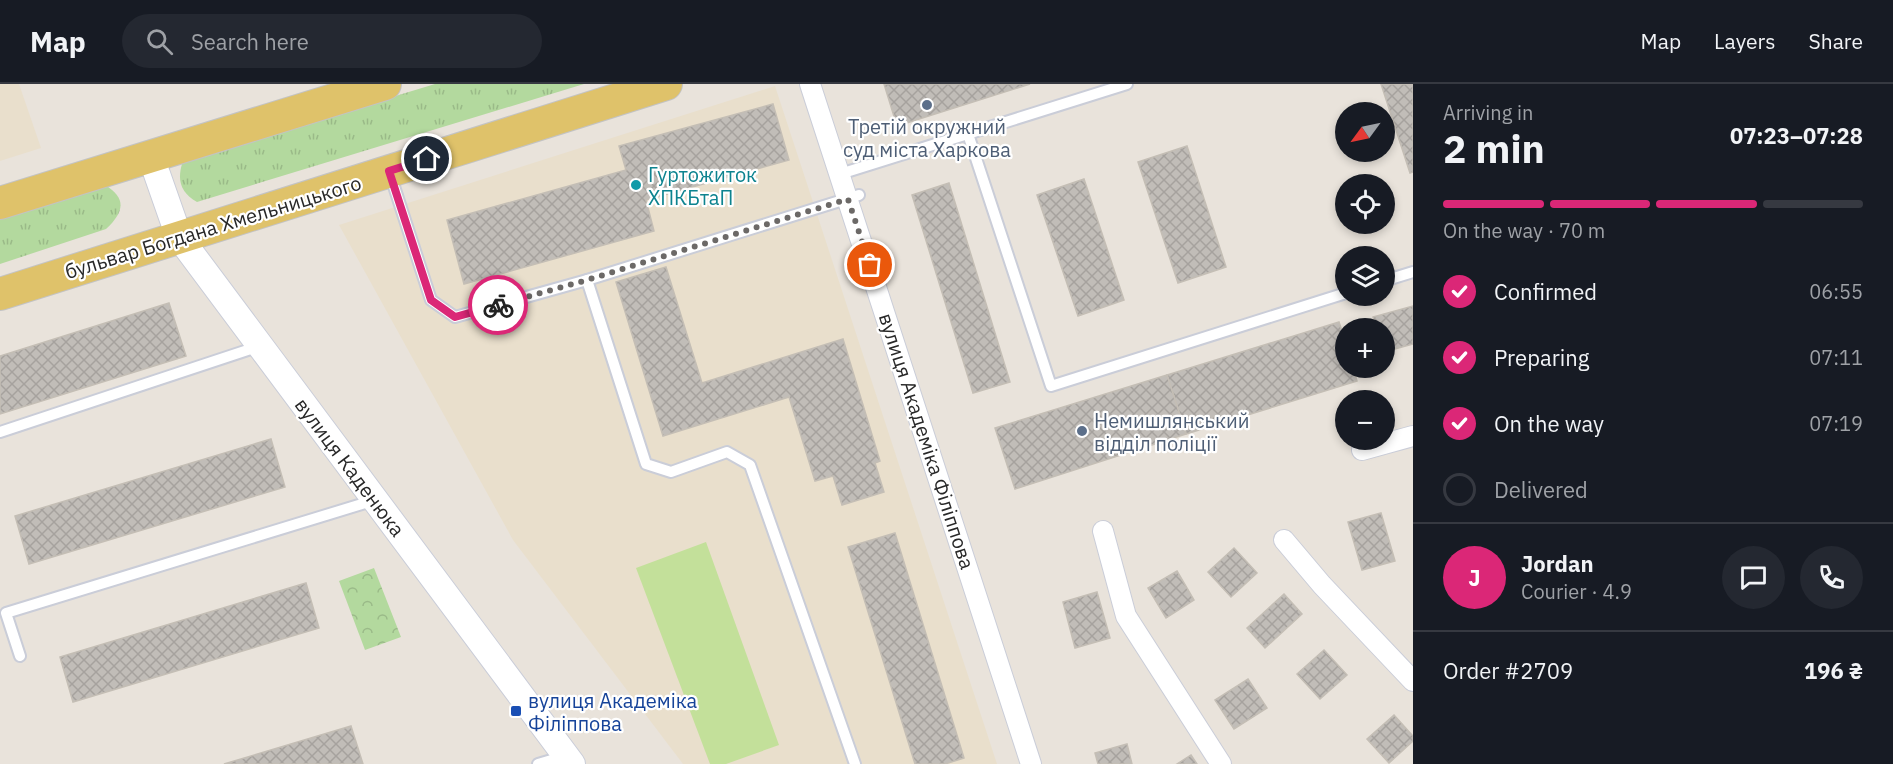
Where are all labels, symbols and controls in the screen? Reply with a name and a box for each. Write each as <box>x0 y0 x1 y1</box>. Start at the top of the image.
search box <box>122 14 542 68</box>
text: Map <box>30 23 86 60</box>
icon: search <box>143 25 176 58</box>
text: Search here <box>191 27 309 56</box>
text: Map <box>1641 27 1681 55</box>
text: Layers <box>1714 27 1776 55</box>
text: Share <box>1809 27 1863 55</box>
marker: Третій окружний суд міста Харкова <box>920 98 934 112</box>
text: Arriving in <box>1443 99 1533 126</box>
north arrow <box>1335 102 1395 162</box>
map controls <box>1335 102 1395 450</box>
place label: Третій окружний суд міста Харкова <box>843 113 1011 163</box>
text: 07:23–07:28 <box>1730 121 1863 150</box>
text: 2 min <box>1443 123 1545 174</box>
pin <box>401 133 452 184</box>
icon: home <box>410 142 443 175</box>
place label: Гуртожиток ХПКБтаП <box>648 161 757 211</box>
street label: бульвар Богдана Хмельницького <box>62 169 364 285</box>
button: locate <box>1335 174 1395 234</box>
marker: Гуртожиток ХПКБтаП <box>629 178 643 192</box>
text: On the way · 70 m <box>1443 217 1605 244</box>
pin <box>844 239 895 290</box>
button: layers <box>1335 246 1395 306</box>
icon: bag <box>853 248 886 281</box>
courier <box>468 275 528 335</box>
icon: check <box>1443 275 1476 308</box>
text: Confirmed <box>1494 277 1597 306</box>
text: 06:55 <box>1809 278 1863 305</box>
icon: bike <box>482 289 515 322</box>
street label: вулиця Академіка Філіппова <box>873 309 981 573</box>
button: + <box>1335 318 1395 378</box>
icon: check <box>1443 341 1476 374</box>
text: Preparing <box>1494 343 1589 372</box>
text: 07:11 <box>1809 344 1863 371</box>
button: − <box>1335 390 1395 450</box>
street label: вулиця Каденюка <box>289 392 411 542</box>
place label: Немишлянський відділ поліції <box>1094 407 1250 457</box>
icon: check <box>1443 407 1476 440</box>
text: On the way <box>1494 409 1604 438</box>
text: 07:19 <box>1809 410 1863 437</box>
marker: Немишлянський відділ поліції <box>1075 424 1089 438</box>
text: Delivered <box>1494 475 1588 504</box>
button: chat <box>1722 546 1785 609</box>
button: phone <box>1800 546 1863 609</box>
text: Jordan <box>1521 549 1594 578</box>
text: J <box>1468 563 1481 592</box>
text: Courier · 4.9 <box>1521 578 1632 605</box>
text: Order #2709 <box>1443 656 1573 685</box>
text: 196 ₴ <box>1804 656 1863 685</box>
place label: вулиця Академіка Філіппова <box>528 687 698 737</box>
marker: вулиця Академіка Філіппова <box>509 704 523 718</box>

